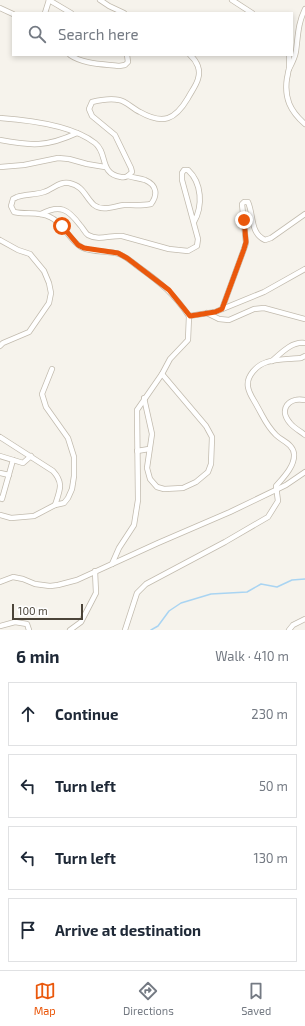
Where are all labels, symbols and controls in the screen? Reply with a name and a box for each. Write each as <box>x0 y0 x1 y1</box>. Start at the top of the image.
search box <box>12 12 293 56</box>
icon: search <box>26 23 48 45</box>
text: Search here <box>58 25 139 43</box>
route end <box>235 211 253 229</box>
route start <box>53 217 71 235</box>
scale bar <box>12 602 83 621</box>
text: 100 m <box>18 604 48 617</box>
text: 6 min <box>16 646 60 666</box>
text: Walk · 410 m <box>215 648 289 664</box>
icon: ahead <box>17 703 39 725</box>
text: Continue <box>55 705 118 723</box>
text: 230 m <box>251 706 288 722</box>
icon: left <box>17 775 39 797</box>
text: Turn left <box>55 777 116 795</box>
text: 50 m <box>259 778 288 794</box>
icon: left <box>17 847 39 869</box>
text: Turn left <box>55 849 116 867</box>
text: 130 m <box>253 850 288 866</box>
icon: arrive <box>17 919 39 941</box>
text: Arrive at destination <box>55 921 201 939</box>
tab: Map <box>34 980 56 1017</box>
tab: Directions <box>123 980 174 1017</box>
tab: Saved <box>241 980 271 1017</box>

